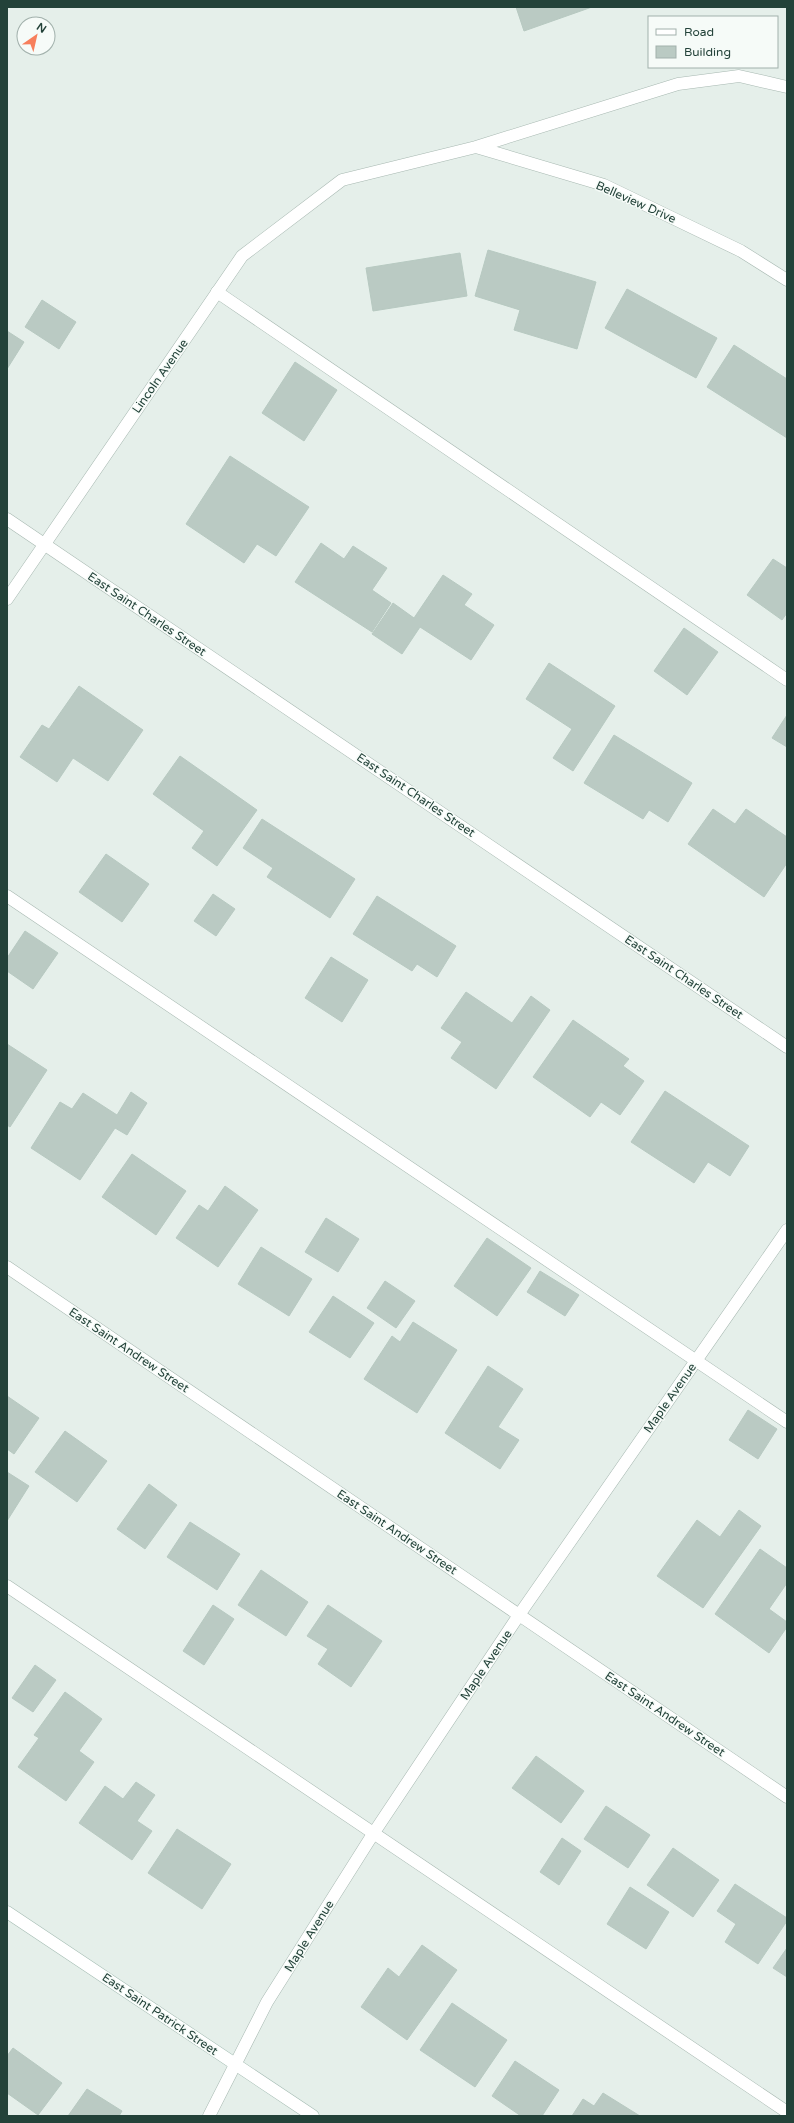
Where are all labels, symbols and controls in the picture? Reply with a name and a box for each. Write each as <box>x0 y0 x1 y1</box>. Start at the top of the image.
north arrow <box>16 16 56 56</box>
legend <box>648 16 778 68</box>
text: N <box>34 20 49 36</box>
text: Road <box>684 25 714 39</box>
text: Building <box>684 45 731 59</box>
street label: Belleview Drive <box>594 178 678 226</box>
street label: Lincoln Avenue <box>129 336 191 416</box>
street label: East Saint Charles Street <box>85 569 209 659</box>
street label: East Saint Charles Street <box>354 750 478 840</box>
street label: East Saint Charles Street <box>622 932 746 1022</box>
street label: East Saint Andrew Street <box>66 1305 192 1396</box>
street label: Maple Avenue <box>641 1360 699 1436</box>
street label: East Saint Andrew Street <box>334 1487 460 1578</box>
street label: Maple Avenue <box>457 1627 515 1703</box>
street label: East Saint Andrew Street <box>602 1669 728 1760</box>
street label: Maple Avenue <box>281 1897 337 1974</box>
street label: East Saint Patrick Street <box>99 1970 221 2058</box>

